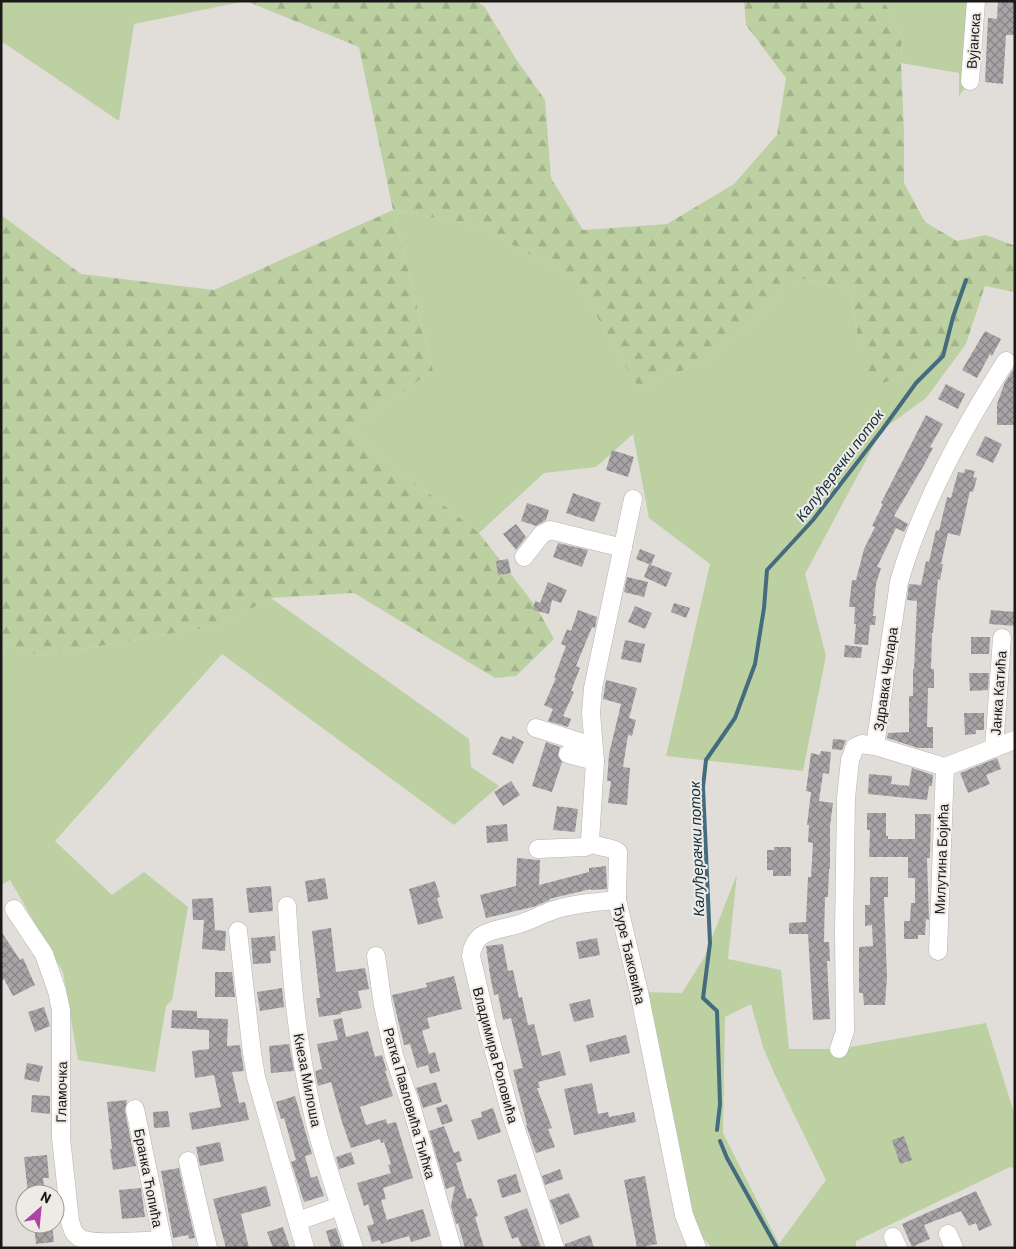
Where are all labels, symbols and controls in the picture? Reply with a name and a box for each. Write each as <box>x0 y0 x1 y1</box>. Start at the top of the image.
street label: Вујанска <box>963 12 983 70</box>
water label: Калуђерачки поток <box>791 405 888 525</box>
street label: Здравка Челара <box>869 626 901 732</box>
street label: Јанка Катића <box>987 650 1009 736</box>
water label: Калуђерачки поток <box>685 780 707 917</box>
street label: Милутина Бојића <box>931 803 951 915</box>
street label: Ђуре Ђаковића <box>610 902 650 1006</box>
street label: Владимира Роловића <box>470 985 522 1125</box>
street label: Ратка Павловића Ћићка <box>380 1026 440 1181</box>
street label: Кнеза Милоша <box>291 1032 325 1128</box>
street label: Гламочка <box>52 1061 70 1123</box>
street label: Бранка Ћопића <box>131 1127 167 1229</box>
north arrow <box>15 1184 65 1234</box>
text: N <box>38 1187 54 1207</box>

